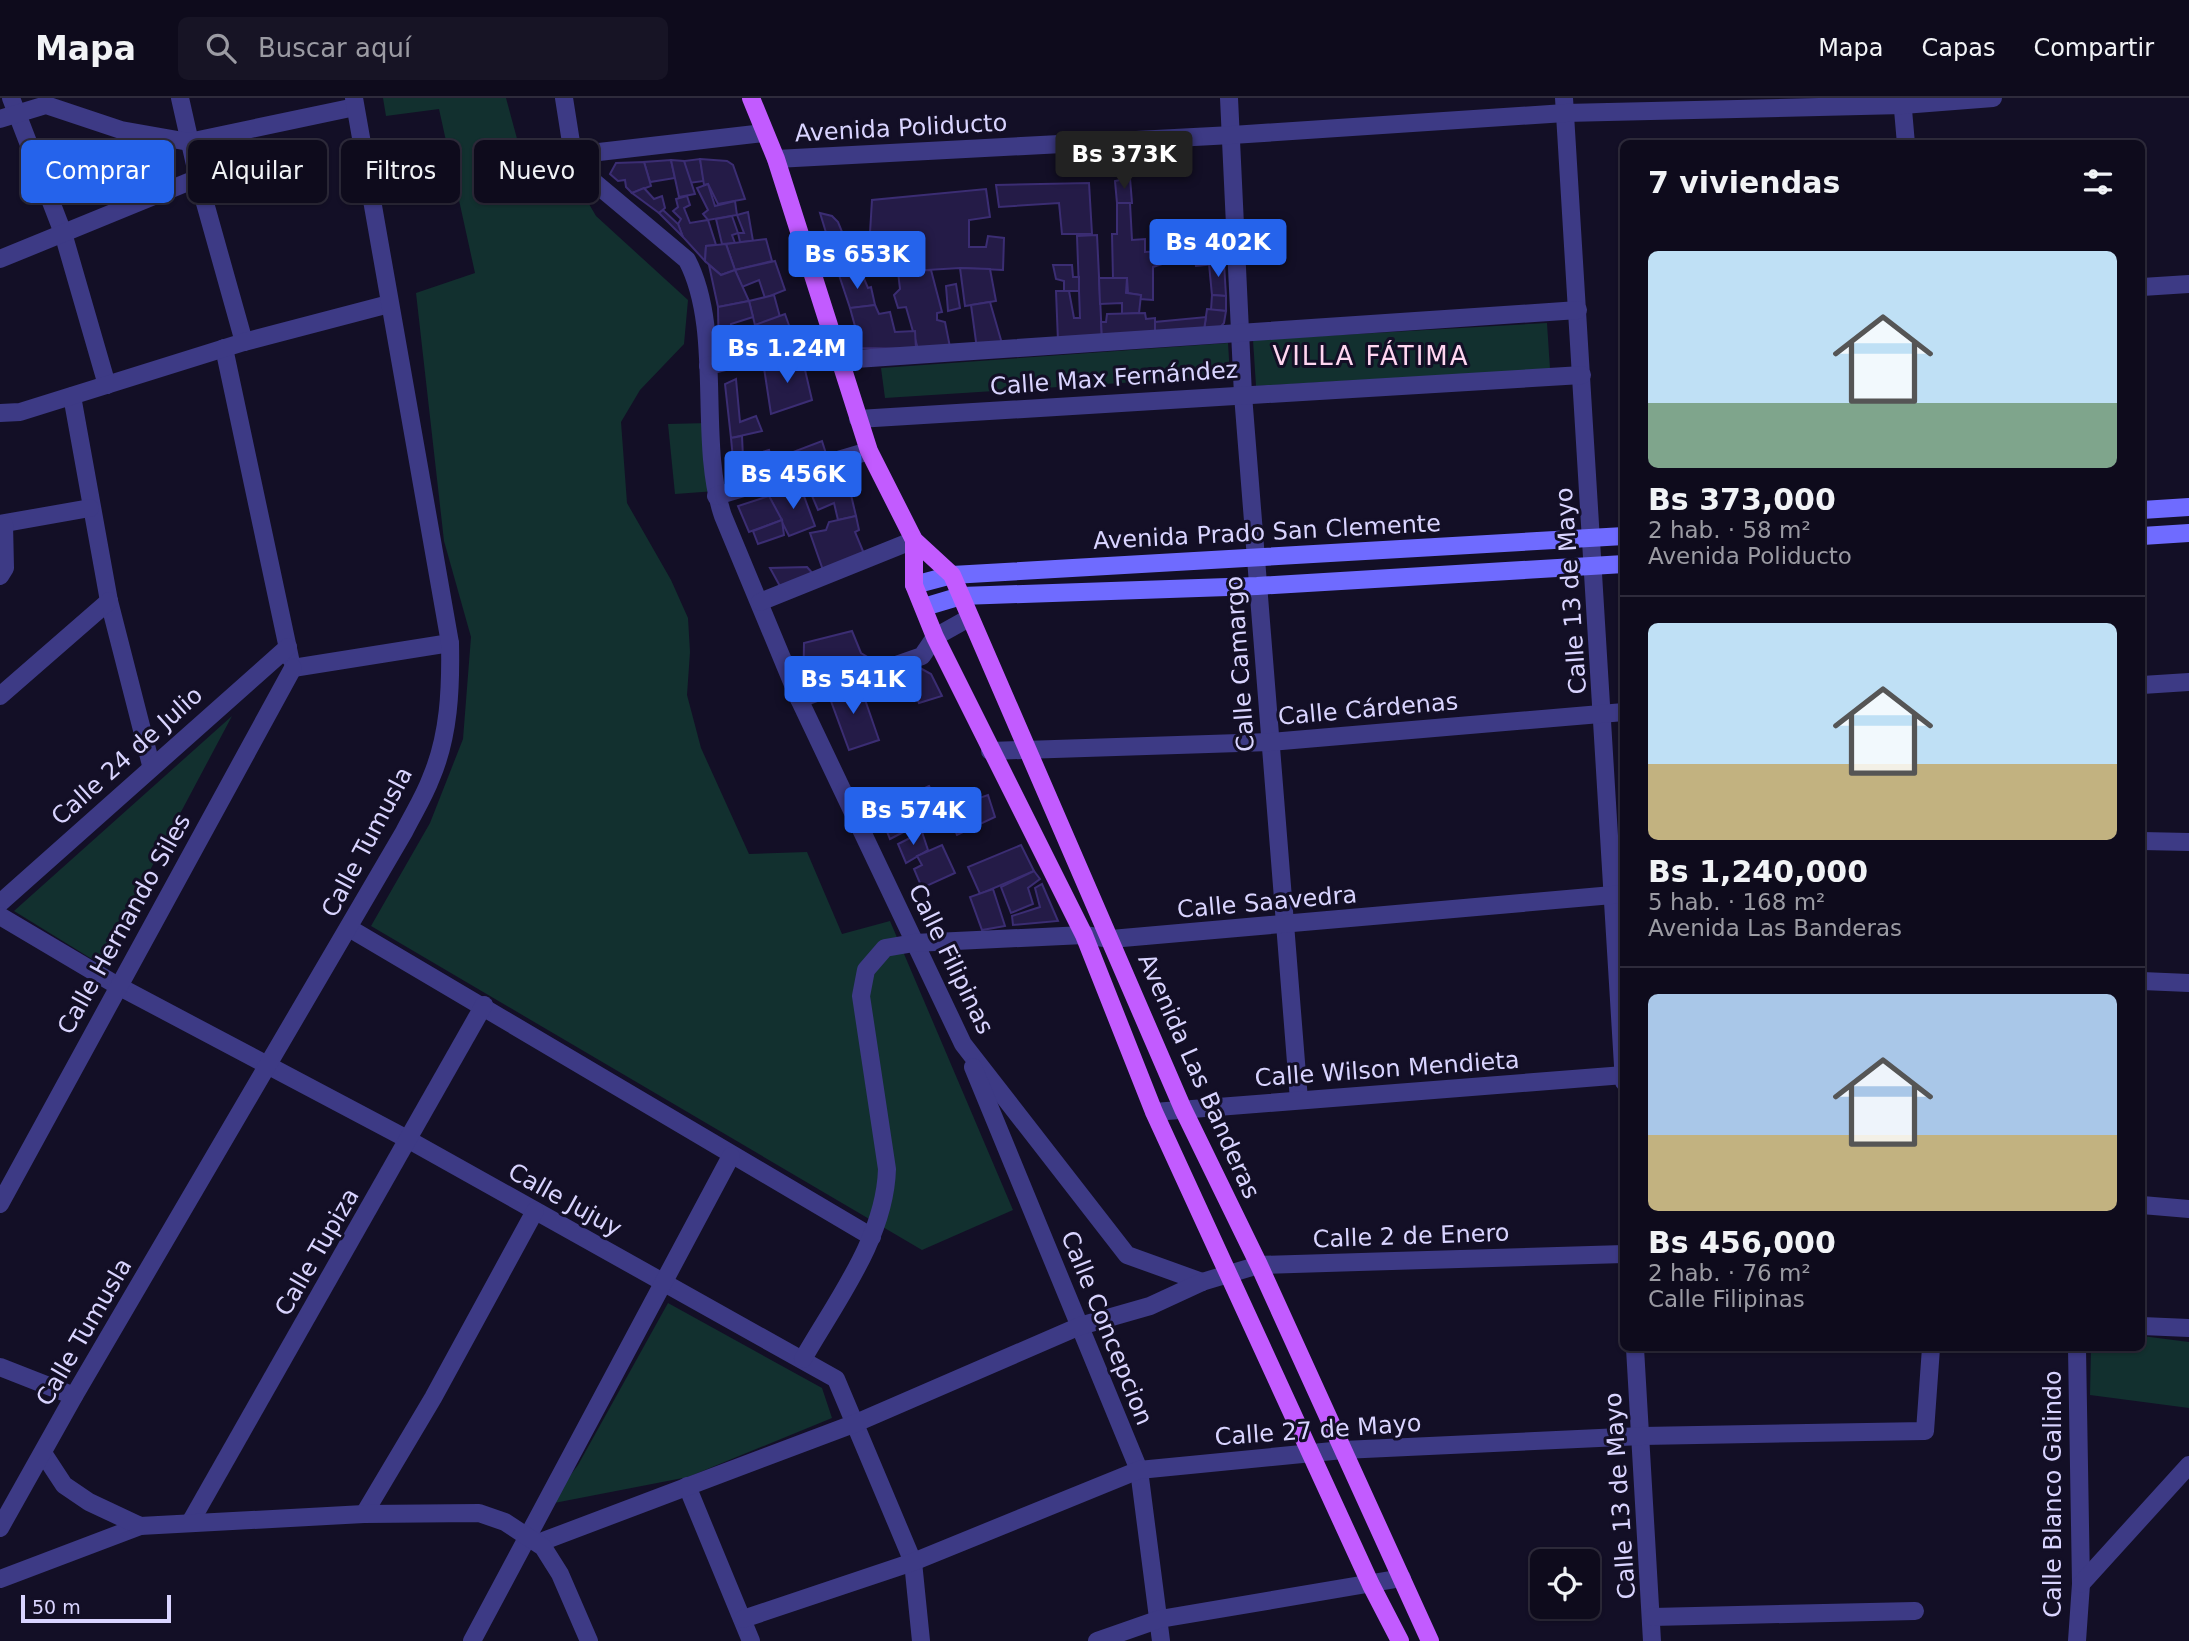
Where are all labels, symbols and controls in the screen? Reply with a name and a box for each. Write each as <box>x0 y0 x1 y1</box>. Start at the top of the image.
search box <box>178 17 668 80</box>
text: Mapa <box>35 29 136 68</box>
icon: search <box>202 29 240 67</box>
text: Buscar aquí <box>258 33 411 63</box>
text: Mapa <box>1818 34 1884 62</box>
text: Capas <box>1922 34 1995 62</box>
text: Compartir <box>2033 34 2154 62</box>
street label: Avenida Poliducto <box>794 108 1008 148</box>
pin: Bs 373K <box>1059 132 1189 191</box>
chip: Comprar <box>21 140 174 203</box>
chip: Alquilar <box>188 140 327 203</box>
chip: Filtros <box>341 140 460 203</box>
chip: Nuevo <box>474 140 599 203</box>
text: Bs 373K <box>1071 141 1177 167</box>
icon: filters <box>2079 163 2117 201</box>
text: 7 viviendas <box>1648 165 1840 200</box>
pin: Bs 402K <box>1153 220 1283 279</box>
text: Bs 402K <box>1165 229 1271 255</box>
pin: Bs 653K <box>792 232 922 291</box>
text: Bs 653K <box>804 241 910 267</box>
icon: home <box>1820 296 1946 422</box>
pin: Bs 1.24M <box>715 326 859 385</box>
text: Bs 1.24M <box>728 335 846 361</box>
district label: VILLA FÁTIMA <box>1272 340 1470 371</box>
street label: Calle Max Fernández <box>989 355 1239 401</box>
pin: Bs 456K <box>728 452 858 511</box>
text: Bs 456K <box>740 461 846 487</box>
text: Bs 373,000 <box>1648 482 1836 517</box>
street label: Calle 13 de Mayo <box>1550 487 1592 695</box>
street label: Avenida Prado San Clemente <box>1092 509 1442 555</box>
text: 2 hab. · 58 m² <box>1648 517 1811 543</box>
text: Avenida Poliducto <box>1648 543 1852 569</box>
street label: Calle Camargo <box>1220 575 1260 753</box>
pin: Bs 541K <box>788 656 918 716</box>
text: Bs 541K <box>800 666 906 692</box>
icon: home <box>1820 668 1946 794</box>
street label: Calle 24 de Julio <box>46 681 208 831</box>
street label: Calle Cárdenas <box>1277 687 1459 731</box>
street label: Calle Tumusla <box>316 762 418 922</box>
pin: Bs 574K <box>848 788 978 847</box>
text: Bs 574K <box>860 797 966 823</box>
street label: Calle Hernando Siles <box>52 809 196 1039</box>
text: Bs 1,240,000 <box>1648 854 1868 889</box>
street label: Calle Filipinas <box>903 879 999 1039</box>
street label: Calle Saavedra <box>1176 880 1358 924</box>
text: 5 hab. · 168 m² <box>1648 889 1825 915</box>
text: Avenida Las Banderas <box>1648 915 1902 941</box>
street label: Avenida Las Banderas <box>1132 949 1266 1203</box>
icon: home <box>1820 1039 1946 1165</box>
street label: Calle Wilson Mendieta <box>1254 1046 1520 1092</box>
street label: Calle Jujuy <box>503 1157 627 1243</box>
street label: Calle Tupiza <box>269 1183 365 1321</box>
street label: Calle 2 de Enero <box>1312 1219 1510 1253</box>
text: Bs 456,000 <box>1648 1225 1836 1260</box>
street label: Calle Concepcion <box>1055 1227 1159 1429</box>
street label: Calle Tumusla <box>30 1253 138 1411</box>
text: 2 hab. · 76 m² <box>1648 1260 1811 1286</box>
text: Calle Filipinas <box>1648 1286 1805 1312</box>
street label: Calle Blanco Galindo <box>2039 1370 2067 1618</box>
street label: Calle 13 de Mayo <box>1599 1392 1641 1600</box>
street label: Calle 27 de Mayo <box>1214 1409 1422 1451</box>
map controls <box>1530 1549 1600 1619</box>
button: locate <box>1530 1549 1600 1619</box>
scale bar <box>21 1592 172 1624</box>
text: 50 m <box>32 1596 81 1618</box>

